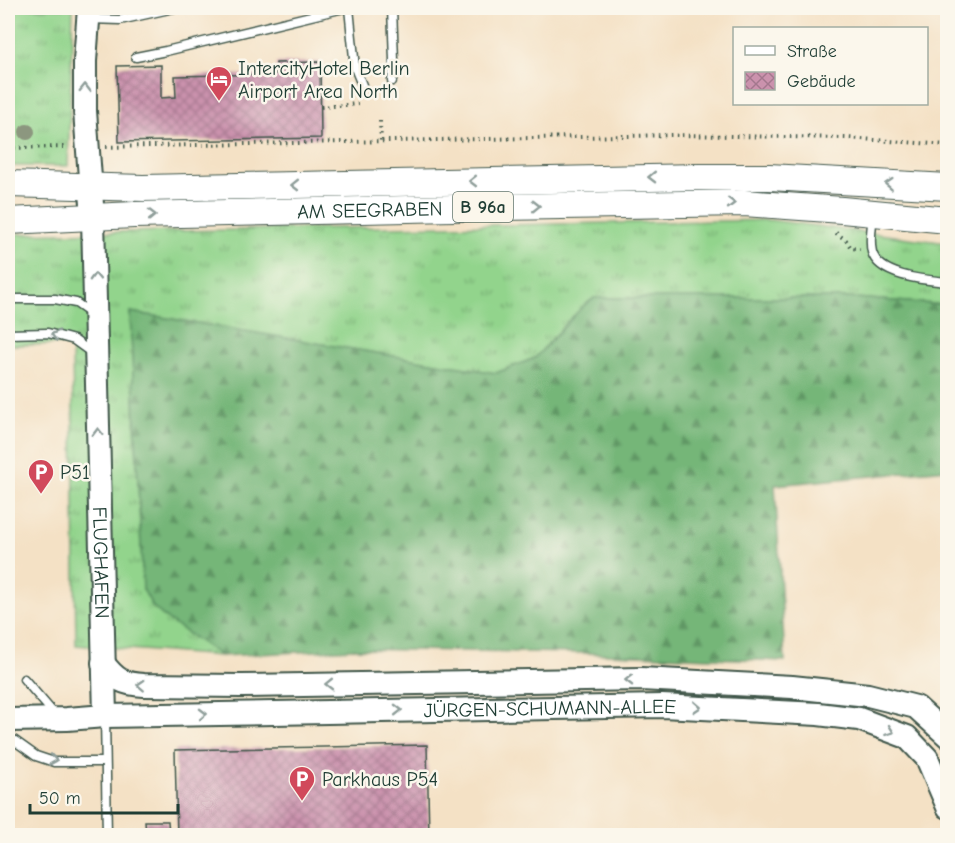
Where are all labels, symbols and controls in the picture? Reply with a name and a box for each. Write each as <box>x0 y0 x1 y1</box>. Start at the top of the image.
legend <box>733 27 928 105</box>
text: Straße <box>787 41 837 62</box>
place label: IntercityHotel Berlin Airport Area North <box>238 57 410 103</box>
hotel icon: IntercityHotel Berlin Airport Area North <box>204 64 234 102</box>
text: Gebäude <box>787 71 856 92</box>
one-way arrow <box>79 84 91 93</box>
one-way arrow <box>648 171 657 183</box>
one-way arrow <box>469 175 478 187</box>
one-way arrow <box>885 177 894 190</box>
one-way arrow <box>291 178 300 191</box>
road number: B 96a <box>453 192 513 222</box>
street label: AM SEEGRABEN <box>297 197 443 223</box>
one-way arrow <box>726 197 735 210</box>
one-way arrow <box>531 200 540 212</box>
one-way arrow <box>147 209 156 221</box>
one-way arrow <box>89 273 101 282</box>
one-way arrow <box>50 329 60 342</box>
one-way arrow <box>92 427 105 436</box>
parking icon: P51 <box>26 457 56 495</box>
place label: P51 <box>60 461 90 484</box>
street label: FLUGHAFEN <box>88 506 114 619</box>
one-way arrow <box>624 673 633 686</box>
one-way arrow <box>137 678 146 691</box>
one-way arrow <box>324 678 333 690</box>
street label: JÜRGEN-SCHUMANN-ALLEE <box>423 695 677 722</box>
one-way arrow <box>693 701 702 714</box>
one-way arrow <box>393 704 402 717</box>
one-way arrow <box>198 708 207 721</box>
one-way arrow <box>884 723 895 736</box>
one-way arrow <box>48 754 58 766</box>
parking icon: Parkhaus P54 <box>287 764 317 802</box>
place label: Parkhaus P54 <box>322 768 438 791</box>
scale bar <box>30 777 178 815</box>
text: 50 m <box>39 788 81 809</box>

